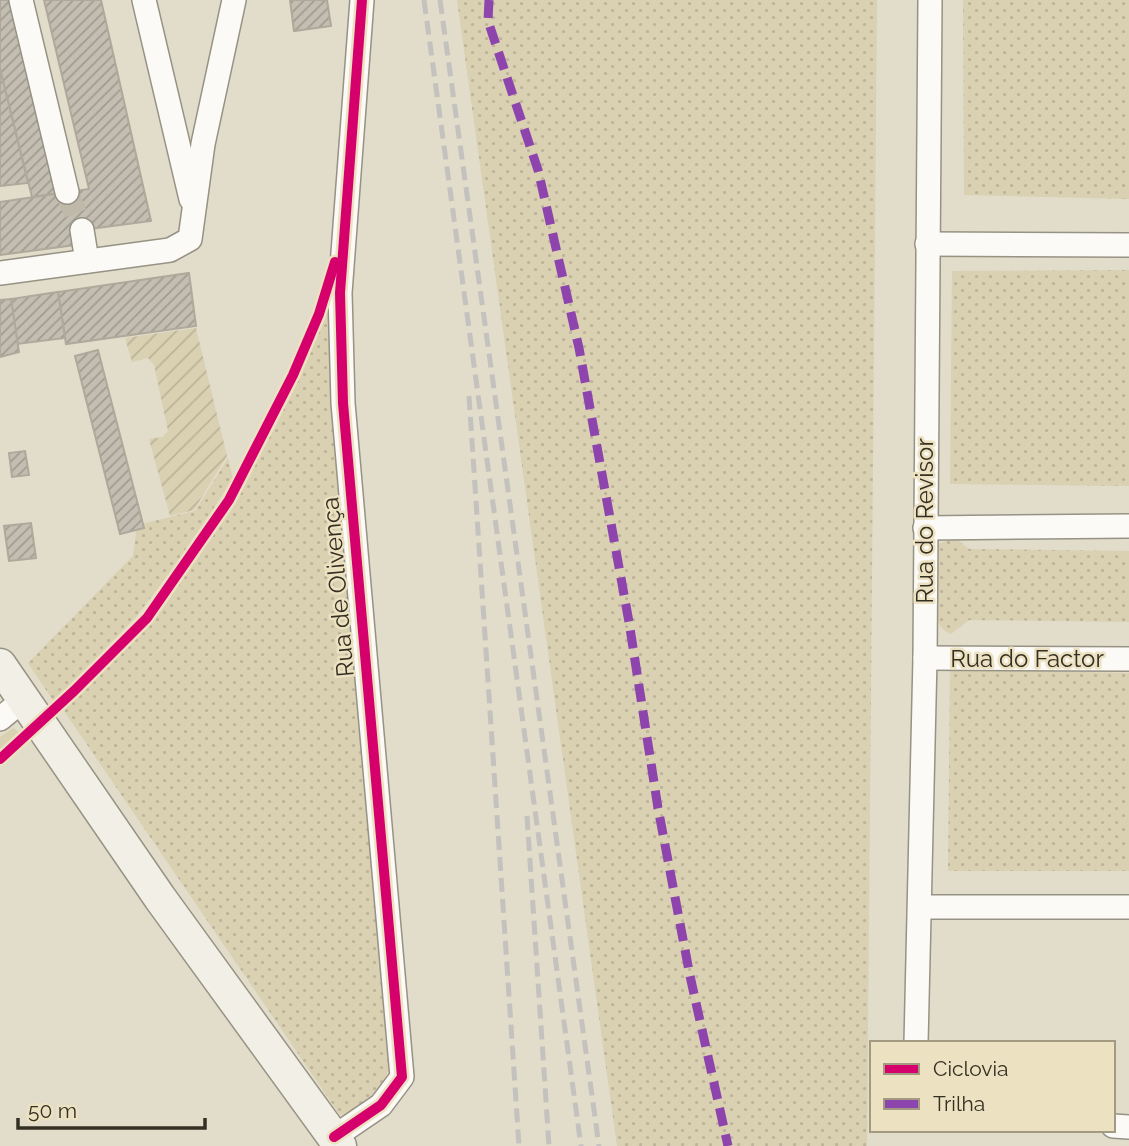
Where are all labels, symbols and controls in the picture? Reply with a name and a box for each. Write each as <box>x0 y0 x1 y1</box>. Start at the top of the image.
street label: Rua do Revisor <box>910 438 939 604</box>
street label: Rua de Olivença <box>315 496 360 678</box>
street label: Rua do Factor <box>950 644 1104 673</box>
legend <box>870 1041 1115 1132</box>
text: Ciclovia <box>933 1056 1009 1081</box>
scale bar <box>18 1086 205 1130</box>
text: Trilha <box>933 1091 985 1116</box>
text: 50 m <box>28 1098 77 1123</box>

